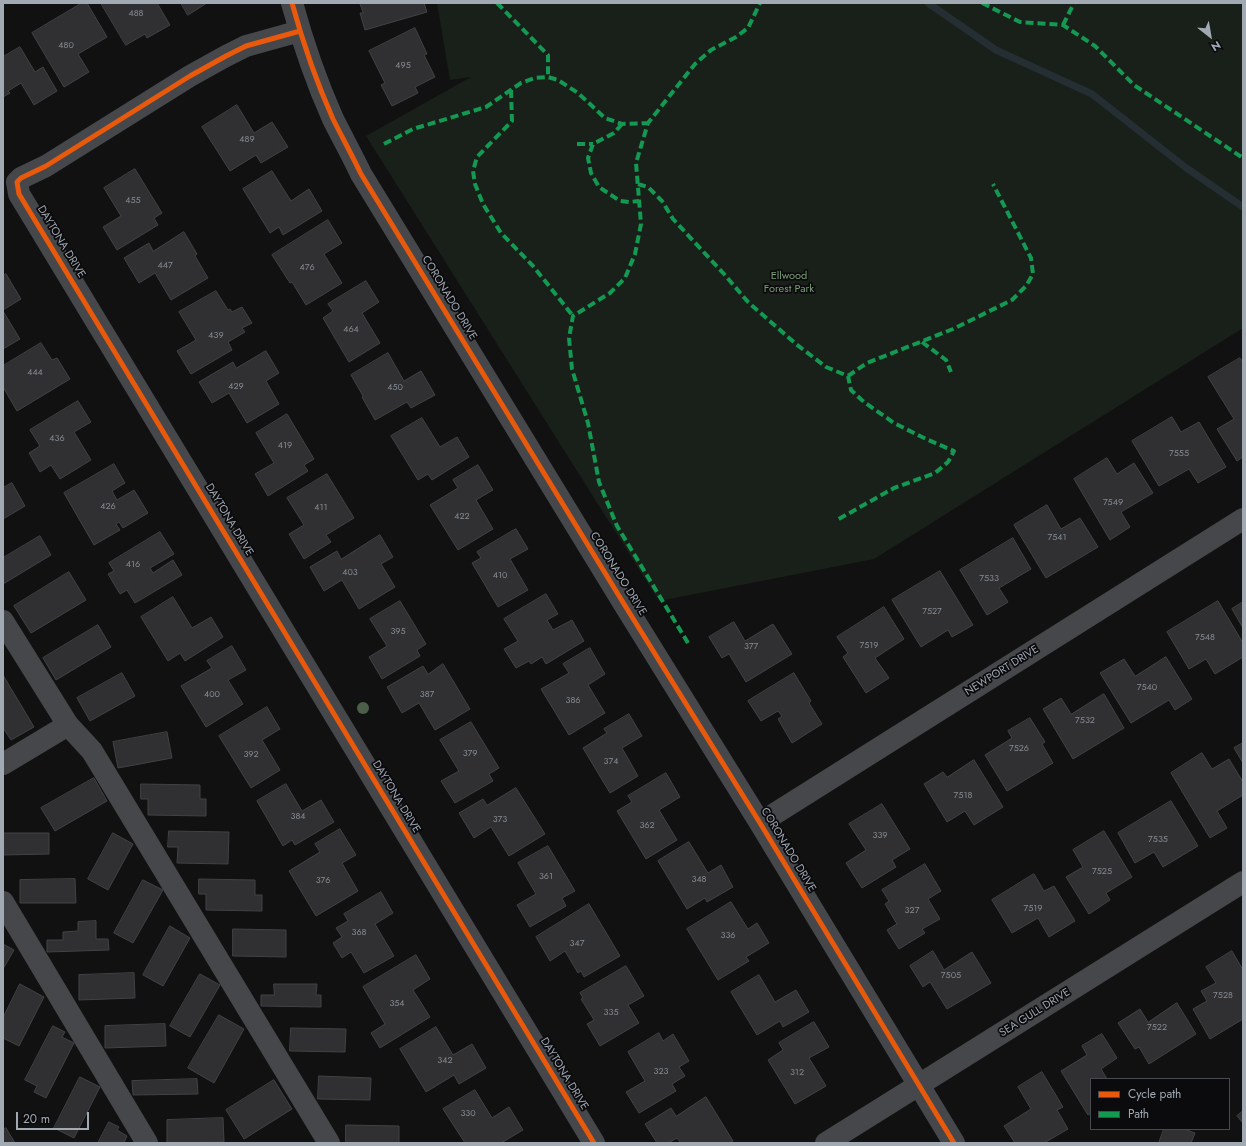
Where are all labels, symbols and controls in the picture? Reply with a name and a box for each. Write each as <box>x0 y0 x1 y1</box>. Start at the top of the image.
house number: 488 <box>128 9 144 19</box>
north arrow <box>1190 16 1230 56</box>
text: N <box>1208 37 1224 55</box>
house number: 480 <box>58 41 74 51</box>
house number: 495 <box>395 61 411 71</box>
house number: 489 <box>239 135 255 145</box>
house number: 455 <box>125 196 141 206</box>
street label: DAYTONA DRIVE <box>34 203 88 281</box>
street label: CORONADO DRIVE <box>419 253 479 343</box>
house number: 447 <box>157 261 173 271</box>
house number: 476 <box>299 263 315 273</box>
park label: Ellwood Forest Park <box>764 269 814 295</box>
house number: 464 <box>343 325 359 335</box>
house number: 439 <box>208 331 224 341</box>
house number: 444 <box>27 368 43 378</box>
house number: 429 <box>228 382 244 392</box>
house number: 450 <box>387 383 403 393</box>
house number: 436 <box>49 434 65 444</box>
house number: 419 <box>278 441 292 451</box>
house number: 7555 <box>1169 449 1189 459</box>
street label: DAYTONA DRIVE <box>202 481 256 559</box>
house number: 7549 <box>1103 498 1123 508</box>
house number: 426 <box>100 502 116 512</box>
house number: 411 <box>314 503 328 513</box>
house number: 422 <box>454 512 470 522</box>
street label: CORONADO DRIVE <box>587 530 649 618</box>
house number: 7541 <box>1047 533 1067 543</box>
house number: 416 <box>126 560 140 570</box>
house number: 403 <box>342 568 358 578</box>
house number: 410 <box>493 571 507 581</box>
house number: 7533 <box>979 574 999 584</box>
house number: 7527 <box>922 607 942 617</box>
house number: 395 <box>390 627 406 637</box>
house number: 7548 <box>1195 633 1215 643</box>
house number: 7519 <box>859 641 879 651</box>
house number: 377 <box>744 642 758 652</box>
street label: NEWPORT DRIVE <box>963 643 1041 699</box>
house number: 7540 <box>1137 683 1157 693</box>
house number: 400 <box>204 690 220 700</box>
house number: 387 <box>420 690 434 700</box>
house number: 386 <box>565 696 581 706</box>
house number: 7532 <box>1075 716 1095 726</box>
house number: 7526 <box>1009 744 1029 754</box>
house number: 379 <box>463 749 477 759</box>
house number: 392 <box>243 750 259 760</box>
house number: 374 <box>604 757 618 767</box>
street label: DAYTONA DRIVE <box>369 758 423 836</box>
house number: 7518 <box>954 791 972 801</box>
street label: CORONADO DRIVE <box>758 805 818 895</box>
house number: 384 <box>290 812 306 822</box>
house number: 373 <box>493 815 507 825</box>
house number: 362 <box>639 821 655 831</box>
house number: 339 <box>872 831 888 841</box>
house number: 7535 <box>1148 835 1168 845</box>
house number: 7525 <box>1092 867 1112 877</box>
house number: 361 <box>539 872 553 882</box>
house number: 348 <box>691 875 707 885</box>
house number: 376 <box>316 876 330 886</box>
house number: 7519 <box>1023 904 1043 914</box>
house number: 327 <box>905 906 919 916</box>
house number: 368 <box>351 928 367 938</box>
house number: 336 <box>720 931 736 941</box>
house number: 347 <box>570 939 584 949</box>
house number: 7505 <box>941 971 961 981</box>
street label: SEA GULL DRIVE <box>997 986 1073 1040</box>
house number: 7528 <box>1213 991 1233 1001</box>
house number: 354 <box>389 999 405 1009</box>
house number: 335 <box>604 1008 618 1018</box>
house number: 7522 <box>1147 1023 1167 1033</box>
street label: DAYTONA DRIVE <box>537 1035 591 1113</box>
house number: 342 <box>437 1056 453 1066</box>
house number: 323 <box>654 1067 668 1077</box>
house number: 312 <box>790 1068 804 1078</box>
legend <box>1090 1078 1230 1130</box>
text: Cycle path <box>1128 1085 1181 1103</box>
scale bar <box>18 1104 91 1130</box>
text: Path <box>1128 1105 1149 1123</box>
house number: 330 <box>460 1109 476 1119</box>
text: 20 m <box>23 1110 50 1128</box>

